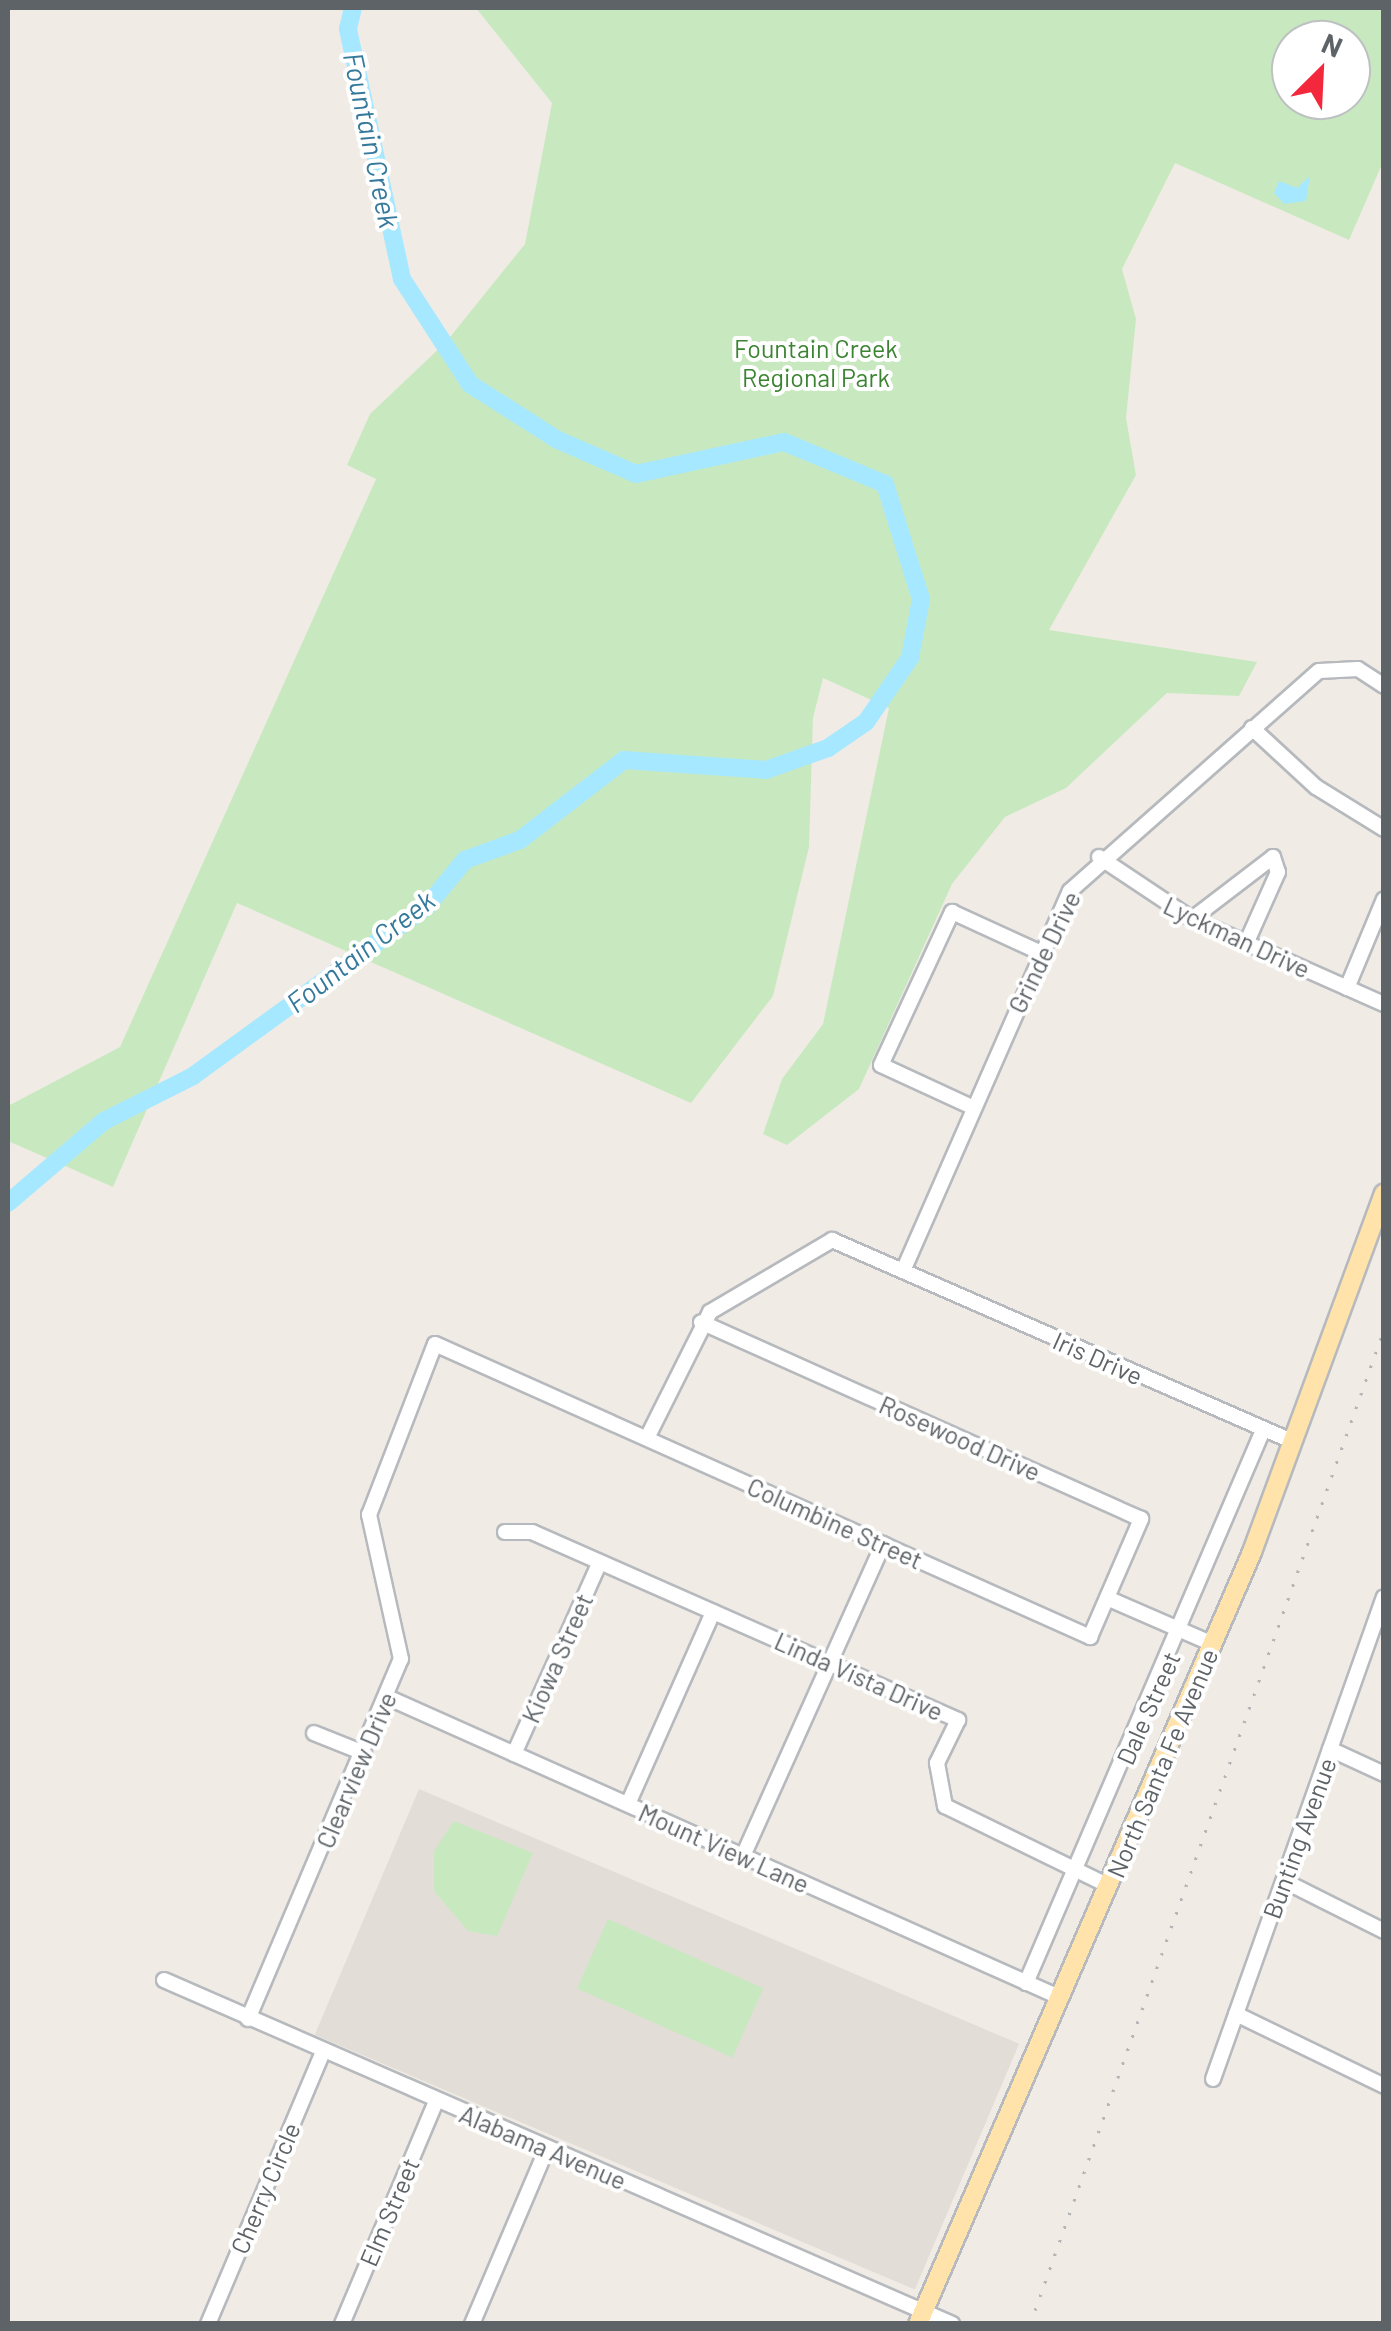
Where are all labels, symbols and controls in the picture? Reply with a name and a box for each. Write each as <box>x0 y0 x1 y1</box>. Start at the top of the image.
north arrow <box>1271 20 1371 120</box>
text: N <box>1317 25 1348 64</box>
water label: Fountain Creek <box>337 49 407 231</box>
park label: Fountain Creek Regional Park <box>734 334 898 393</box>
water label: Fountain Creek <box>279 883 441 1019</box>
street label: Grinde Drive <box>1002 886 1086 1018</box>
street label: Lyckman Drive <box>1159 890 1315 984</box>
street label: Iris Drive <box>1049 1325 1147 1391</box>
street label: Rosewood Drive <box>875 1389 1045 1487</box>
street label: Columbine Street <box>743 1471 927 1575</box>
street label: Kiowa Street <box>515 1589 599 1727</box>
street label: Linda Vista Drive <box>770 1625 948 1727</box>
street label: North Santa Fe Avenue <box>1100 1644 1224 1882</box>
street label: Dale Street <box>1110 1647 1186 1769</box>
street label: Clearview Drive <box>310 1687 402 1853</box>
street label: Bunting Avenue <box>1256 1753 1342 1923</box>
street label: Mount View Lane <box>634 1797 814 1899</box>
street label: Alabama Avenue <box>455 2098 631 2196</box>
street label: Cherry Circle <box>224 2118 306 2258</box>
street label: Elm Street <box>353 2153 425 2271</box>

